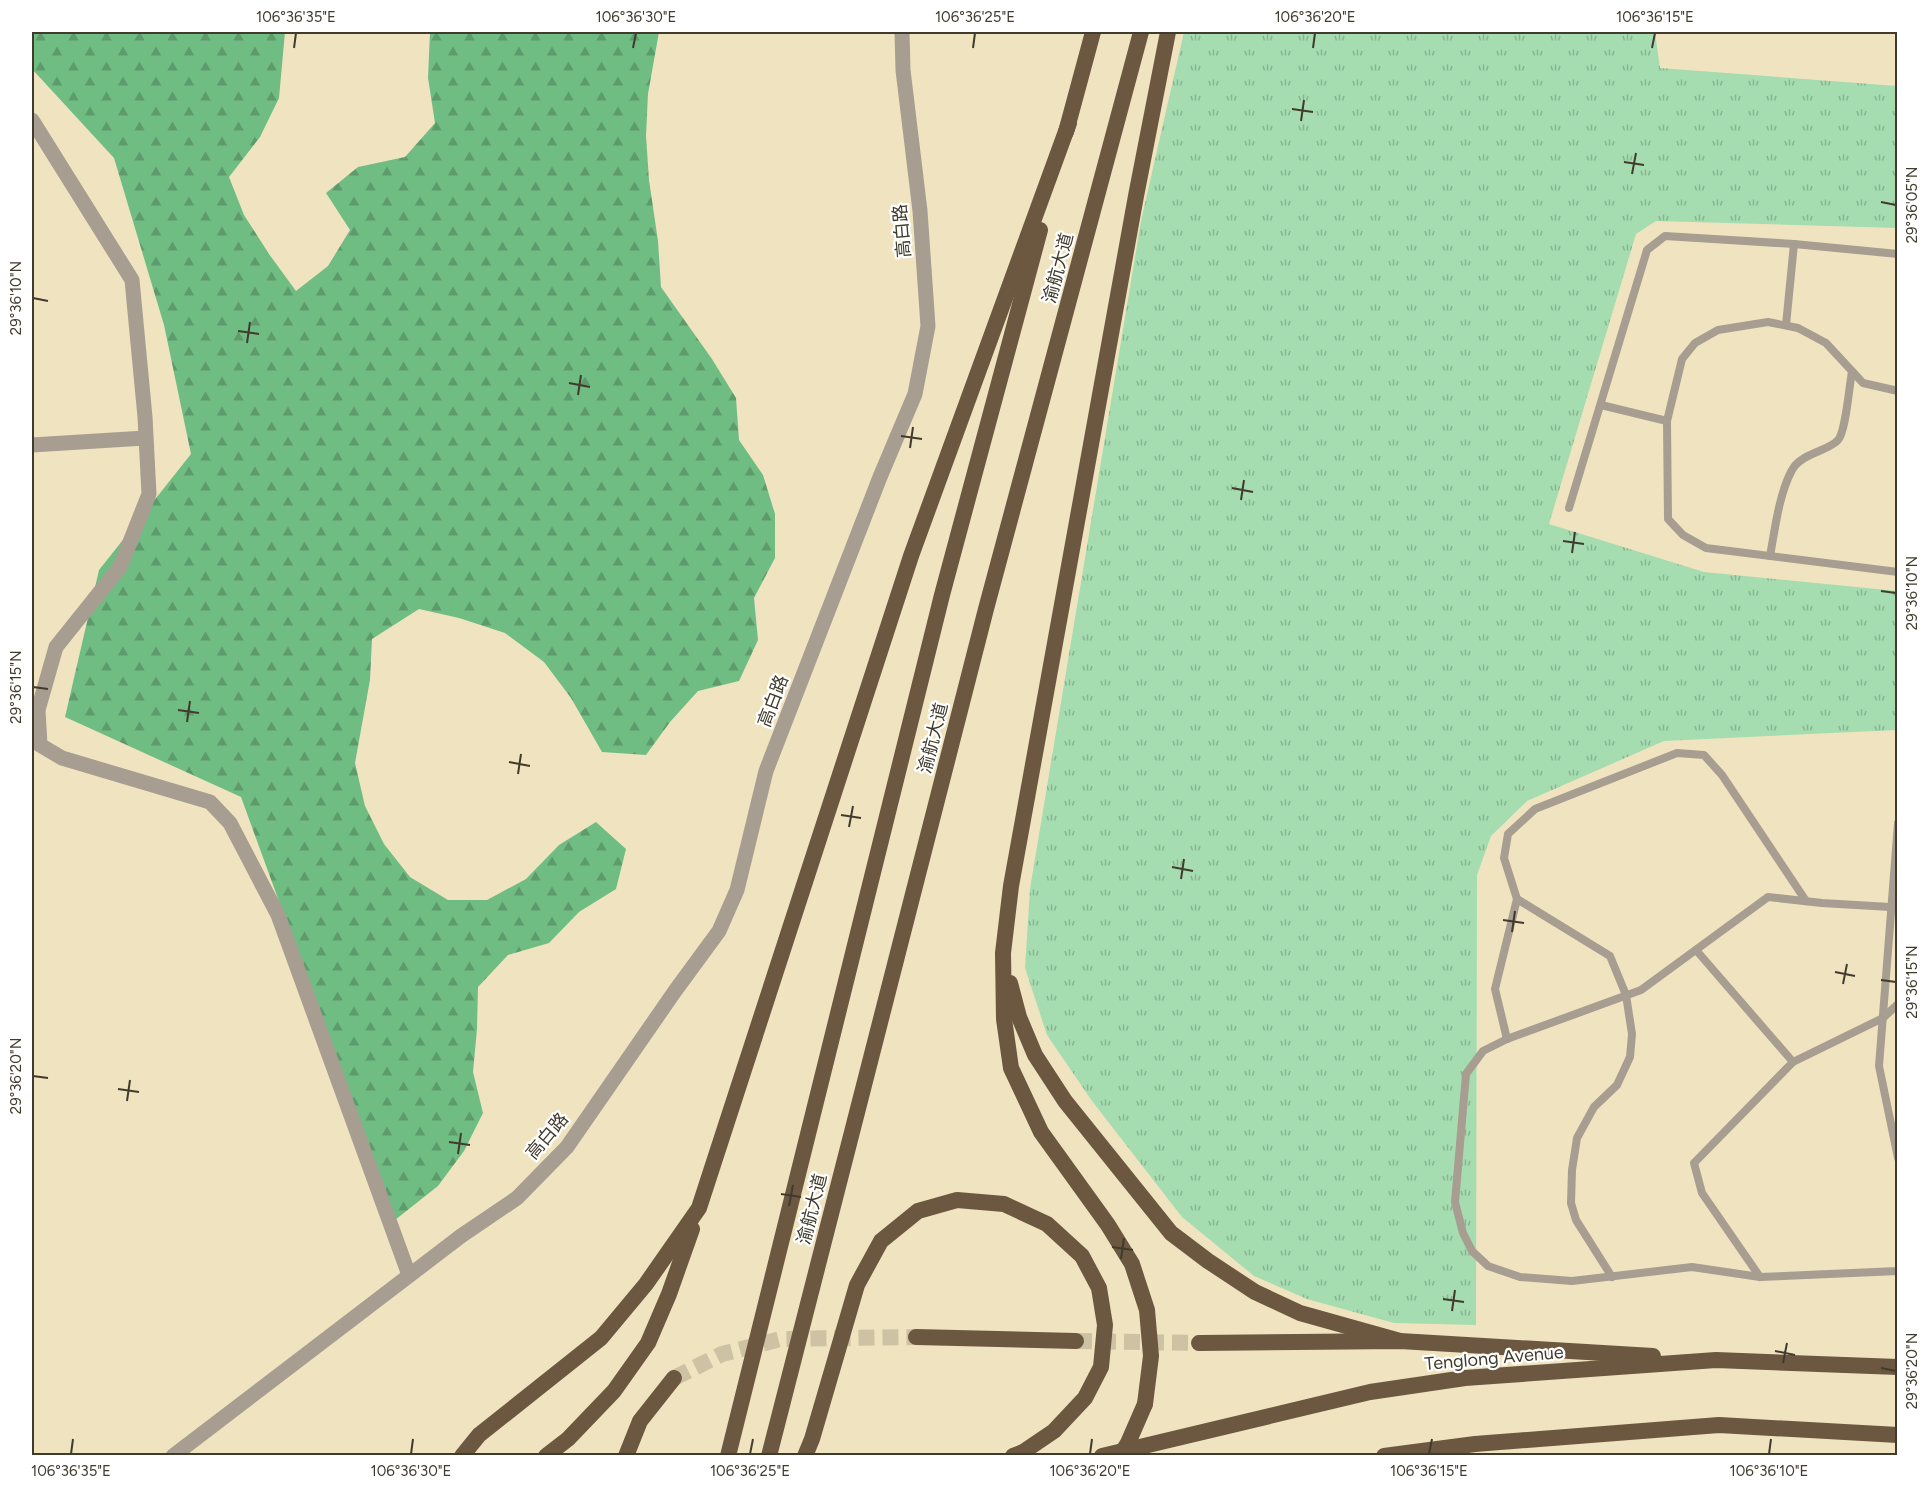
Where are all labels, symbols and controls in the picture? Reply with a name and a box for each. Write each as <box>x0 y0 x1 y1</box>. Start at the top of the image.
text: 106°36'35"E <box>256 8 336 26</box>
text: 106°36'30"E <box>596 8 676 26</box>
text: 106°36'25"E <box>935 8 1015 26</box>
text: 106°36'20"E <box>1274 8 1356 26</box>
text: 106°36'15"E <box>1616 8 1694 26</box>
text: 29°36'05"N <box>1903 167 1921 243</box>
street label: 高白路 <box>889 203 915 259</box>
street label: 渝航大道 <box>1038 230 1078 306</box>
text: 29°36'10"N <box>7 261 25 335</box>
text: 29°36'10"N <box>1903 556 1921 630</box>
text: 29°36'15"N <box>7 650 25 724</box>
street label: 高白路 <box>753 672 793 730</box>
street label: 渝航大道 <box>914 700 952 776</box>
text: 29°36'15"N <box>1903 945 1921 1019</box>
text: 29°36'20"N <box>7 1038 25 1114</box>
street label: 高白路 <box>521 1108 573 1164</box>
street label: 渝航大道 <box>793 1171 831 1247</box>
text: 29°36'20"N <box>1903 1333 1921 1409</box>
street label: Tenglong Avenue <box>1424 1341 1565 1375</box>
text: 106°36'35"E <box>31 1462 111 1480</box>
text: 106°36'30"E <box>371 1462 451 1480</box>
text: 106°36'25"E <box>710 1462 790 1480</box>
text: 106°36'20"E <box>1049 1462 1131 1480</box>
text: 106°36'15"E <box>1390 1462 1468 1480</box>
text: 106°36'10"E <box>1730 1462 1808 1480</box>

